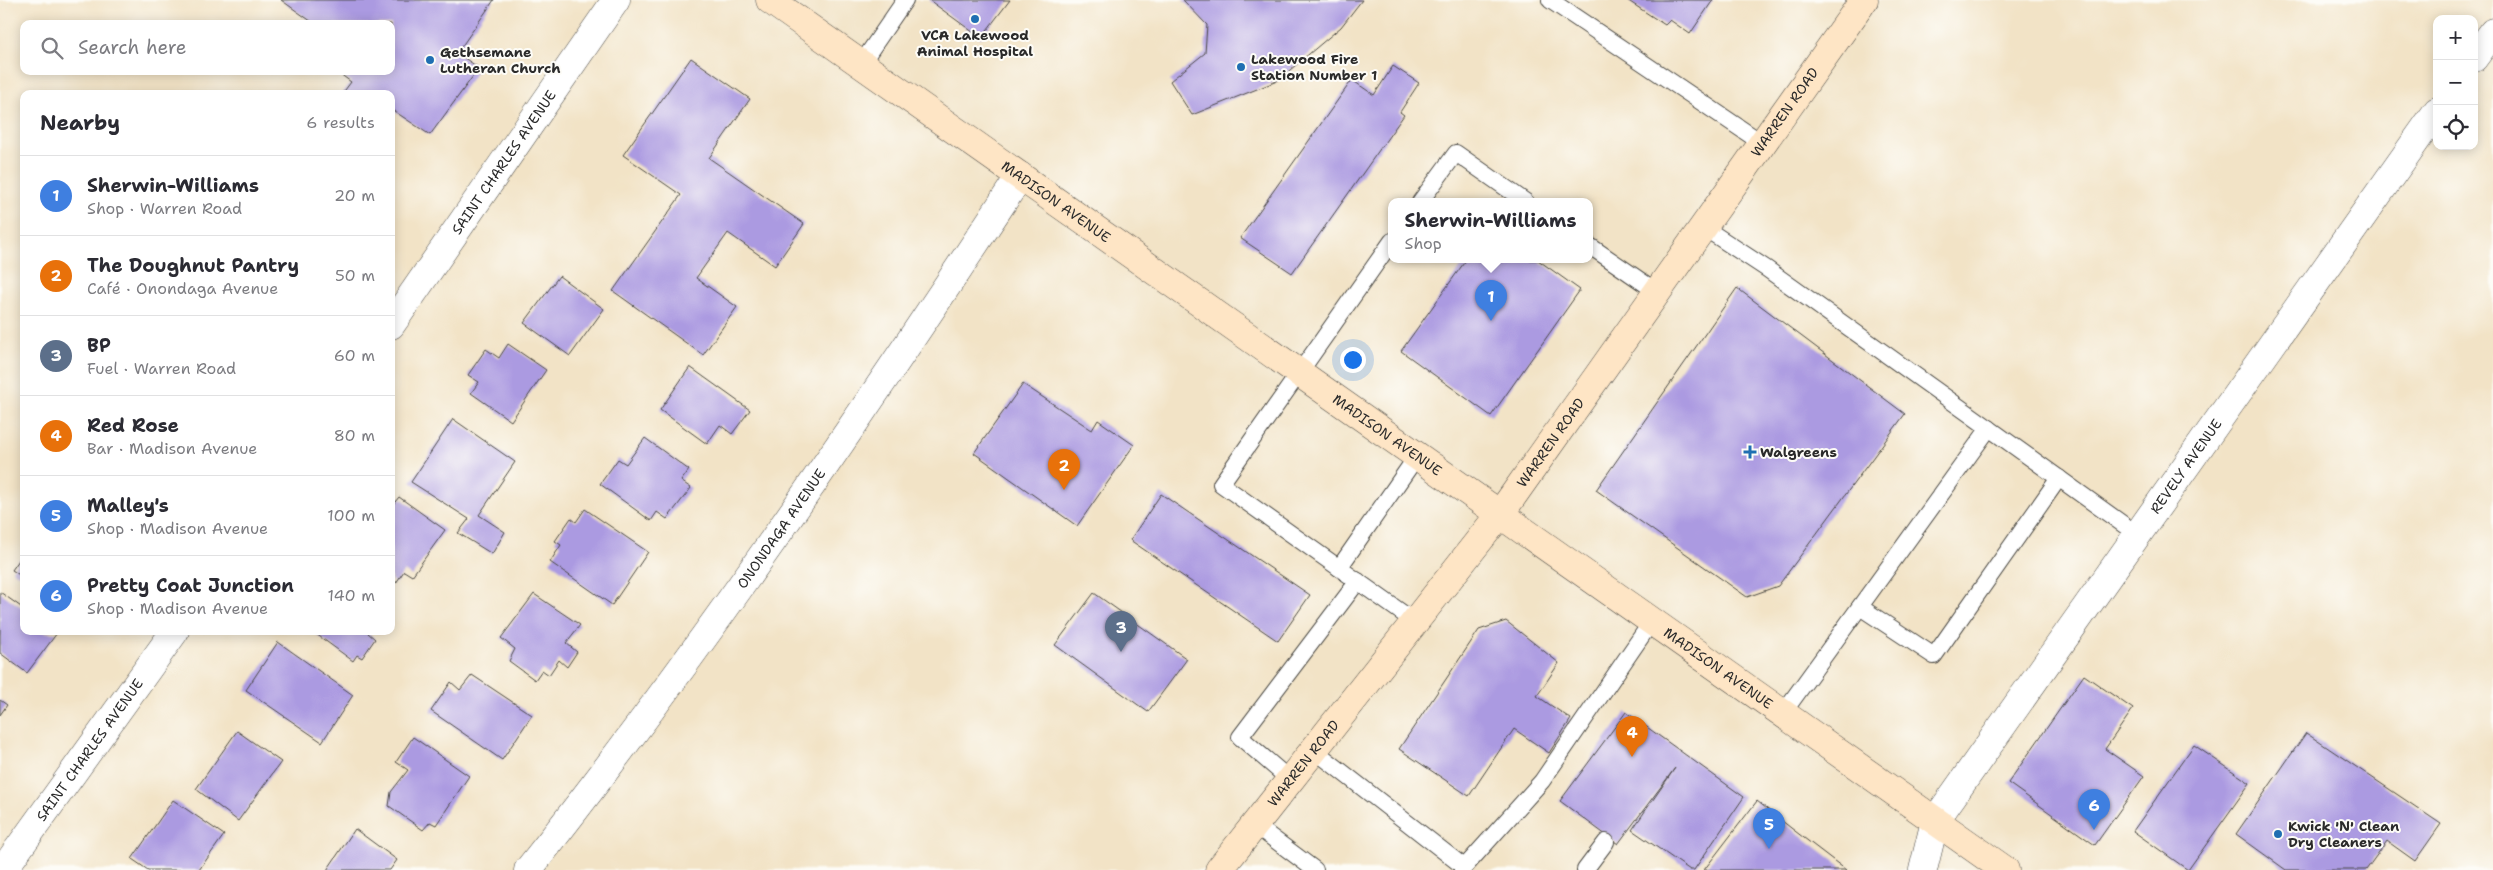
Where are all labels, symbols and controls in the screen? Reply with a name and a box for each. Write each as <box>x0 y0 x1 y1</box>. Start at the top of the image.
marker: VCA Lakewood Animal Hospital <box>969 13 981 25</box>
map controls <box>2433 15 2478 150</box>
button: + <box>2433 15 2478 60</box>
search box <box>20 20 395 75</box>
place label: VCA Lakewood Animal Hospital <box>917 26 1033 60</box>
icon: search <box>38 34 66 62</box>
text: Search here <box>78 35 187 60</box>
place label: Gethsemane Lutheran Church <box>440 43 561 77</box>
place label: Lakewood Fire Station Number 1 <box>1251 50 1377 84</box>
marker: Gethsemane Lutheran Church <box>424 54 436 66</box>
button: − <box>2433 60 2478 105</box>
marker: Lakewood Fire Station Number 1 <box>1235 61 1247 73</box>
street label: WARREN ROAD <box>1747 64 1822 160</box>
street label: SAINT CHARLES AVENUE <box>448 86 560 238</box>
button: locate <box>2433 105 2478 150</box>
text: Nearby <box>40 109 120 137</box>
text: 6 results <box>306 112 375 133</box>
street label: MADISON AVENUE <box>998 157 1114 246</box>
text: Sherwin-Williams <box>87 173 259 198</box>
text: 1 <box>52 185 60 206</box>
text: 20 m <box>334 185 375 206</box>
text: Shop · Warren Road <box>87 198 242 219</box>
popup <box>1388 198 1593 263</box>
text: Sherwin-Williams <box>1405 208 1577 233</box>
text: Shop <box>1405 233 1442 254</box>
text: The Doughnut Pantry <box>87 253 299 278</box>
text: 2 <box>50 265 62 286</box>
text: 50 m <box>335 265 375 286</box>
text: Café · Onondaga Avenue <box>87 278 278 299</box>
pin: 1 <box>1475 280 1507 321</box>
text: BP <box>87 333 111 358</box>
text: 3 <box>50 345 62 366</box>
text: 60 m <box>334 345 375 366</box>
your location <box>1340 347 1366 373</box>
text: Fuel · Warren Road <box>87 358 236 379</box>
street label: MADISON AVENUE <box>1329 390 1446 480</box>
street label: WARREN ROAD <box>1513 394 1588 491</box>
text: Red Rose <box>87 413 179 438</box>
street label: REVELY AVENUE <box>2146 415 2226 517</box>
text: 4 <box>50 425 62 446</box>
text: 80 m <box>334 425 375 446</box>
text: Bar · Madison Avenue <box>87 438 257 459</box>
place label: Walgreens <box>1760 443 1837 461</box>
marker: Walgreens <box>1744 446 1756 458</box>
pin: 2 <box>1048 449 1080 490</box>
street label: ONONDAGA AVENUE <box>733 465 829 592</box>
text: Malley's <box>87 493 169 518</box>
text: 5 <box>51 505 61 526</box>
text: 100 m <box>327 505 375 526</box>
text: Shop · Madison Avenue <box>87 518 268 539</box>
text: Pretty Coat Junction <box>87 573 294 598</box>
text: 6 <box>50 585 62 606</box>
text: 140 m <box>328 585 375 606</box>
text: Shop · Madison Avenue <box>87 598 268 619</box>
pin: 3 <box>1105 611 1137 652</box>
street label: MADISON AVENUE <box>1660 623 1777 713</box>
street label: SAINT CHARLES AVENUE <box>32 675 147 825</box>
street label: WARREN ROAD <box>1264 716 1343 810</box>
pin: 4 <box>1616 716 1648 757</box>
pin: 6 <box>2078 789 2110 830</box>
pin: 5 <box>1753 808 1785 849</box>
place label: Kwick 'N' Clean Dry Cleaners <box>2288 817 2399 851</box>
marker: Kwick 'N' Clean Dry Cleaners <box>2272 828 2284 840</box>

